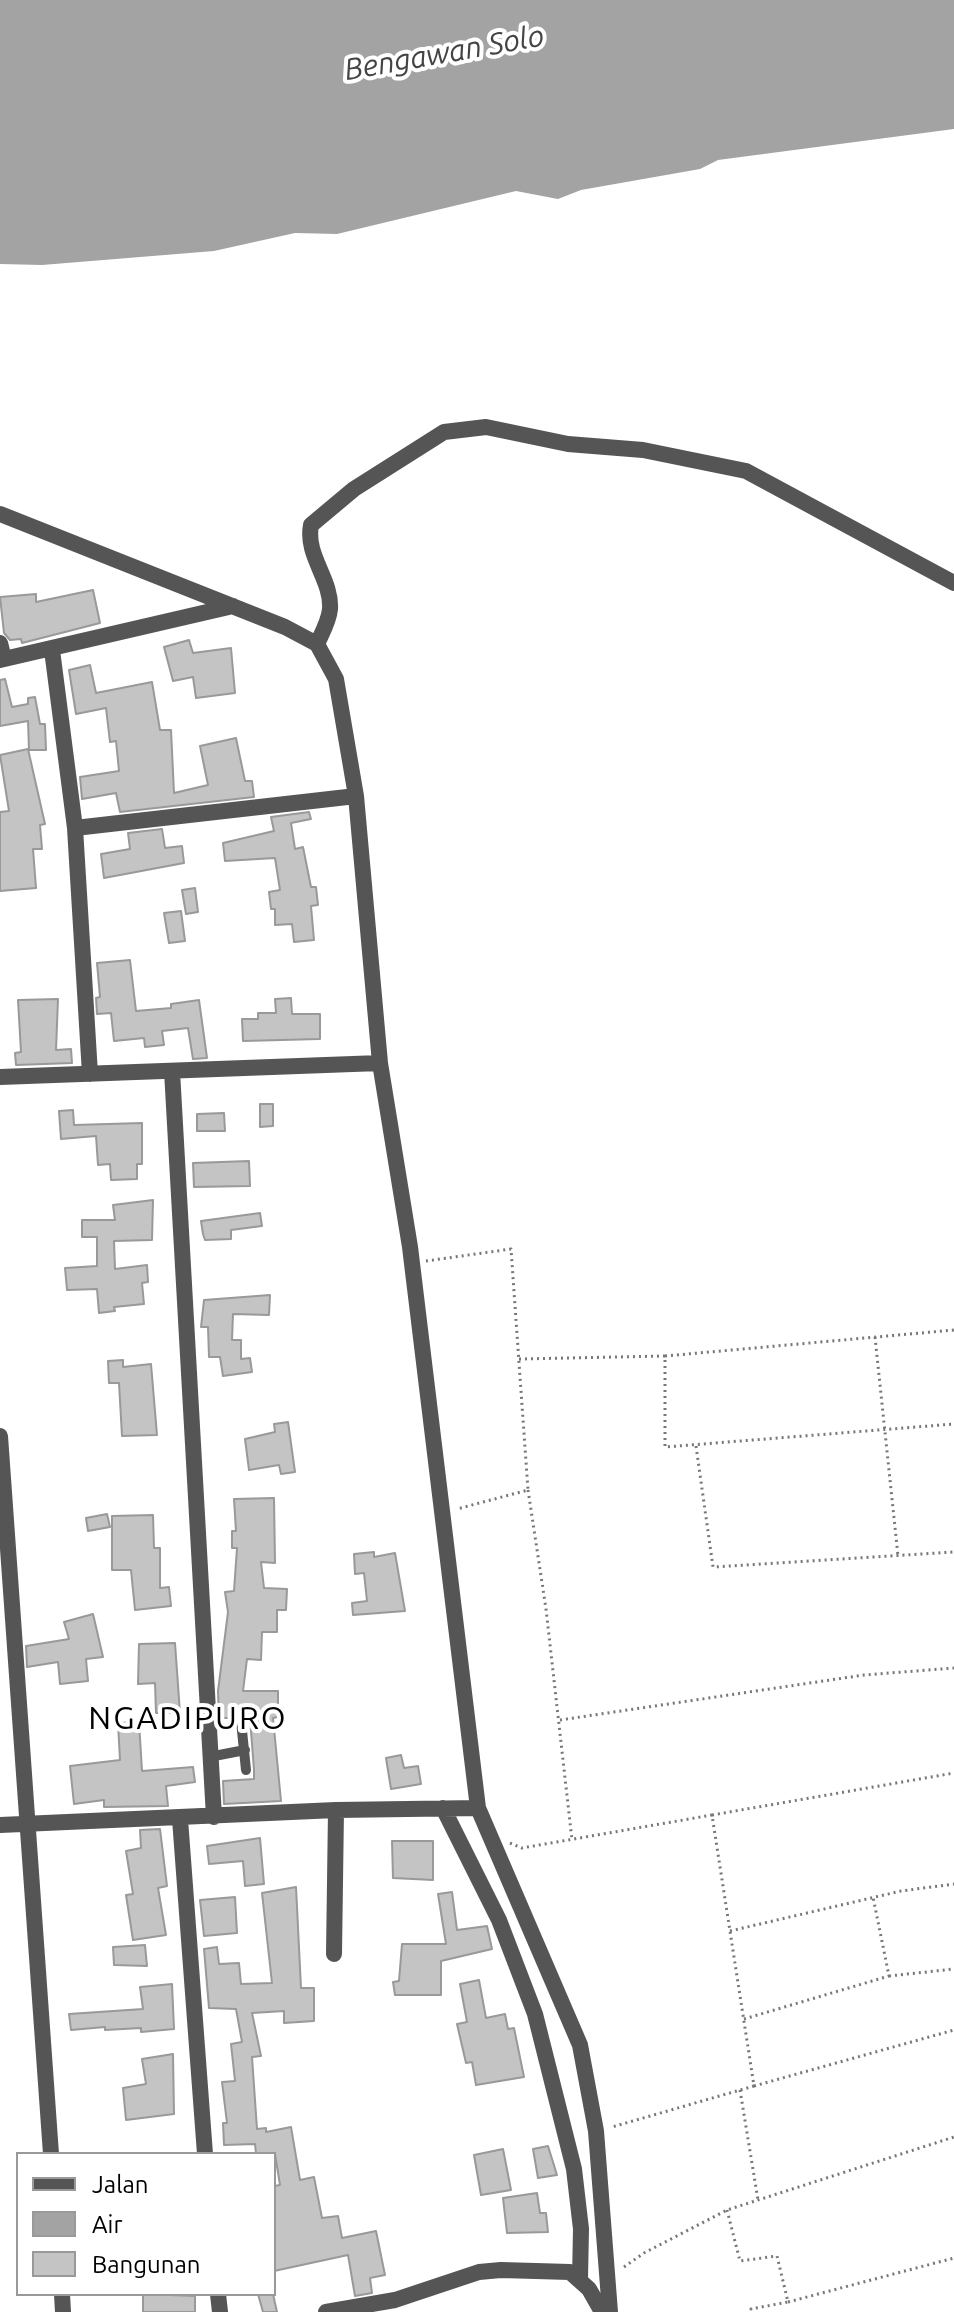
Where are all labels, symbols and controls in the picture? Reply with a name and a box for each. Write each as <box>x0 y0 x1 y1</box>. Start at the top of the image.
water label: Bengawan Solo <box>341 18 547 88</box>
district label: NGADIPURO <box>88 1699 288 1737</box>
legend <box>16 2152 276 2296</box>
text: Jalan <box>92 2171 149 2198</box>
text: Air <box>92 2211 123 2238</box>
text: Bangunan <box>92 2251 201 2278</box>

